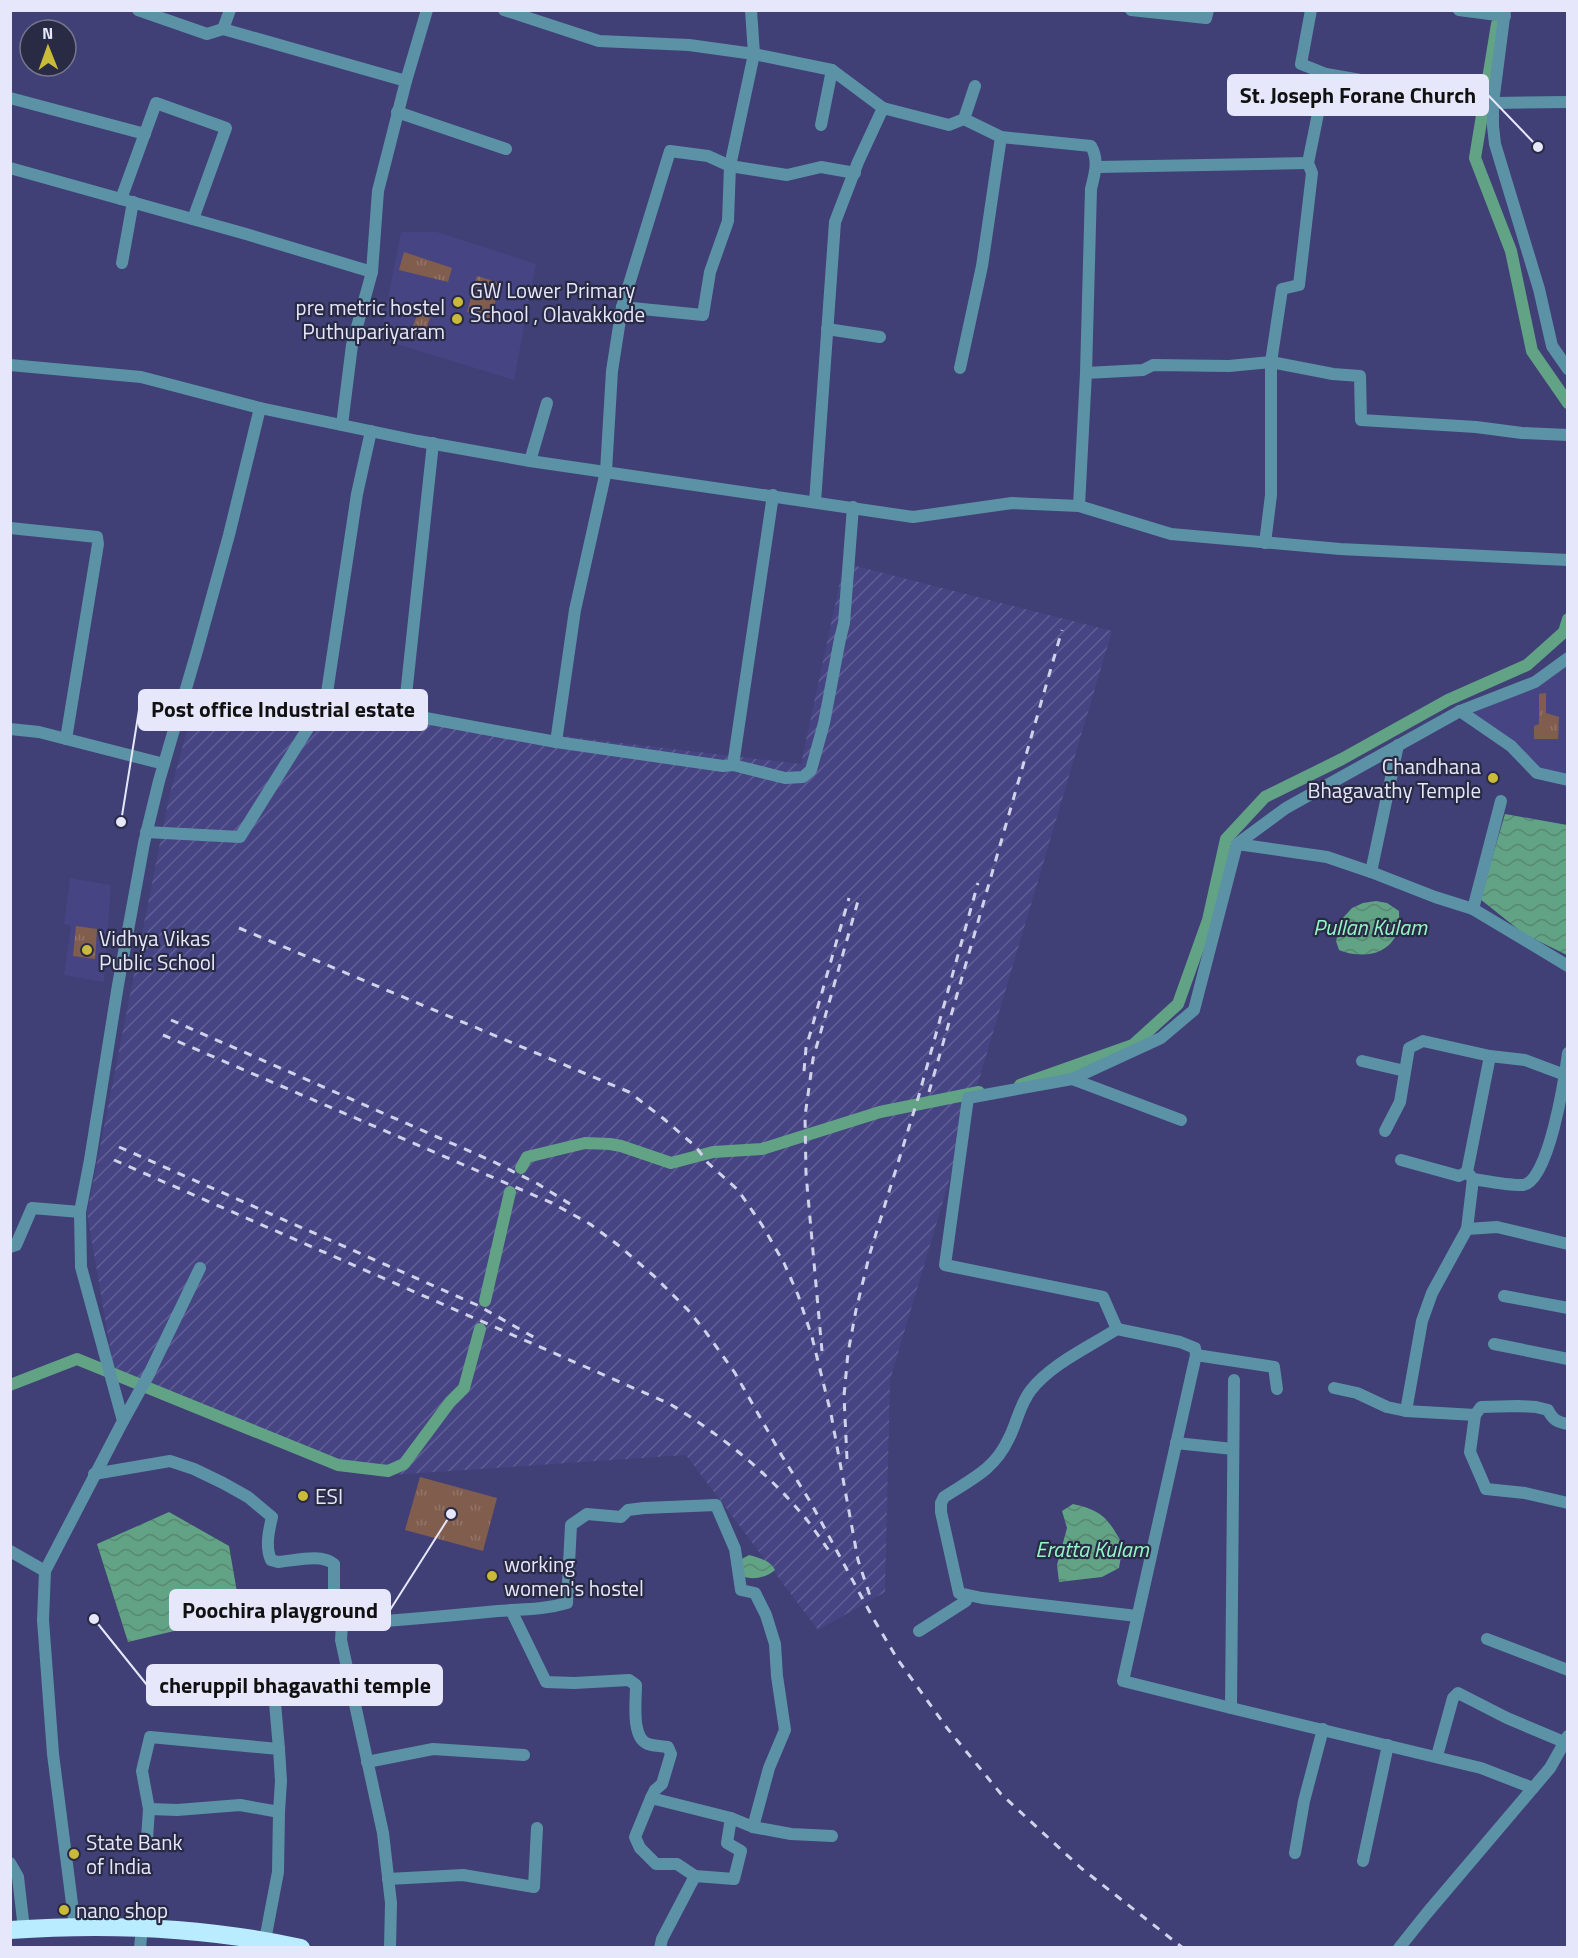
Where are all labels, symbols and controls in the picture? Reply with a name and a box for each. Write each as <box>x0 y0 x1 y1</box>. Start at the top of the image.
north arrow <box>18 18 78 78</box>
text: N <box>42 21 53 45</box>
callout: St. Joseph Forane Church <box>1228 75 1488 115</box>
text: St. Joseph Forane Church <box>1240 78 1476 112</box>
place label: GW Lower Primary School , Olavakkode <box>470 274 645 330</box>
place label: pre metric hostel Puthupariyaram <box>296 291 445 347</box>
marker: GW Lower Primary School , Olavakkode <box>451 295 465 309</box>
marker: pre metric hostel Puthupariyaram <box>450 312 464 326</box>
callout: Post office Industrial estate <box>139 690 427 730</box>
text: Post office Industrial estate <box>151 692 415 726</box>
place label: Chandhana Bhagavathy Temple <box>1307 750 1481 806</box>
marker: Chandhana Bhagavathy Temple <box>1486 771 1500 785</box>
water label: Pullan Kulam <box>1313 910 1428 944</box>
place label: Vidhya Vikas Public School <box>99 922 216 978</box>
marker: Vidhya Vikas Public School <box>80 943 94 957</box>
place label: ESI <box>315 1480 343 1512</box>
marker: ESI <box>296 1489 310 1503</box>
water label: Eratta Kulam <box>1035 1532 1150 1566</box>
place label: working women's hostel <box>504 1548 644 1604</box>
marker: working women's hostel <box>485 1569 499 1583</box>
callout: Poochira playground <box>170 1590 390 1630</box>
text: Poochira playground <box>182 1593 378 1627</box>
callout: cheruppil bhagavathi temple <box>147 1665 442 1705</box>
text: cheruppil bhagavathi temple <box>159 1668 431 1702</box>
place label: State Bank of India <box>86 1826 182 1882</box>
marker: State Bank of India <box>67 1847 81 1861</box>
place label: nano shop <box>76 1894 168 1926</box>
marker: nano shop <box>57 1903 71 1917</box>

